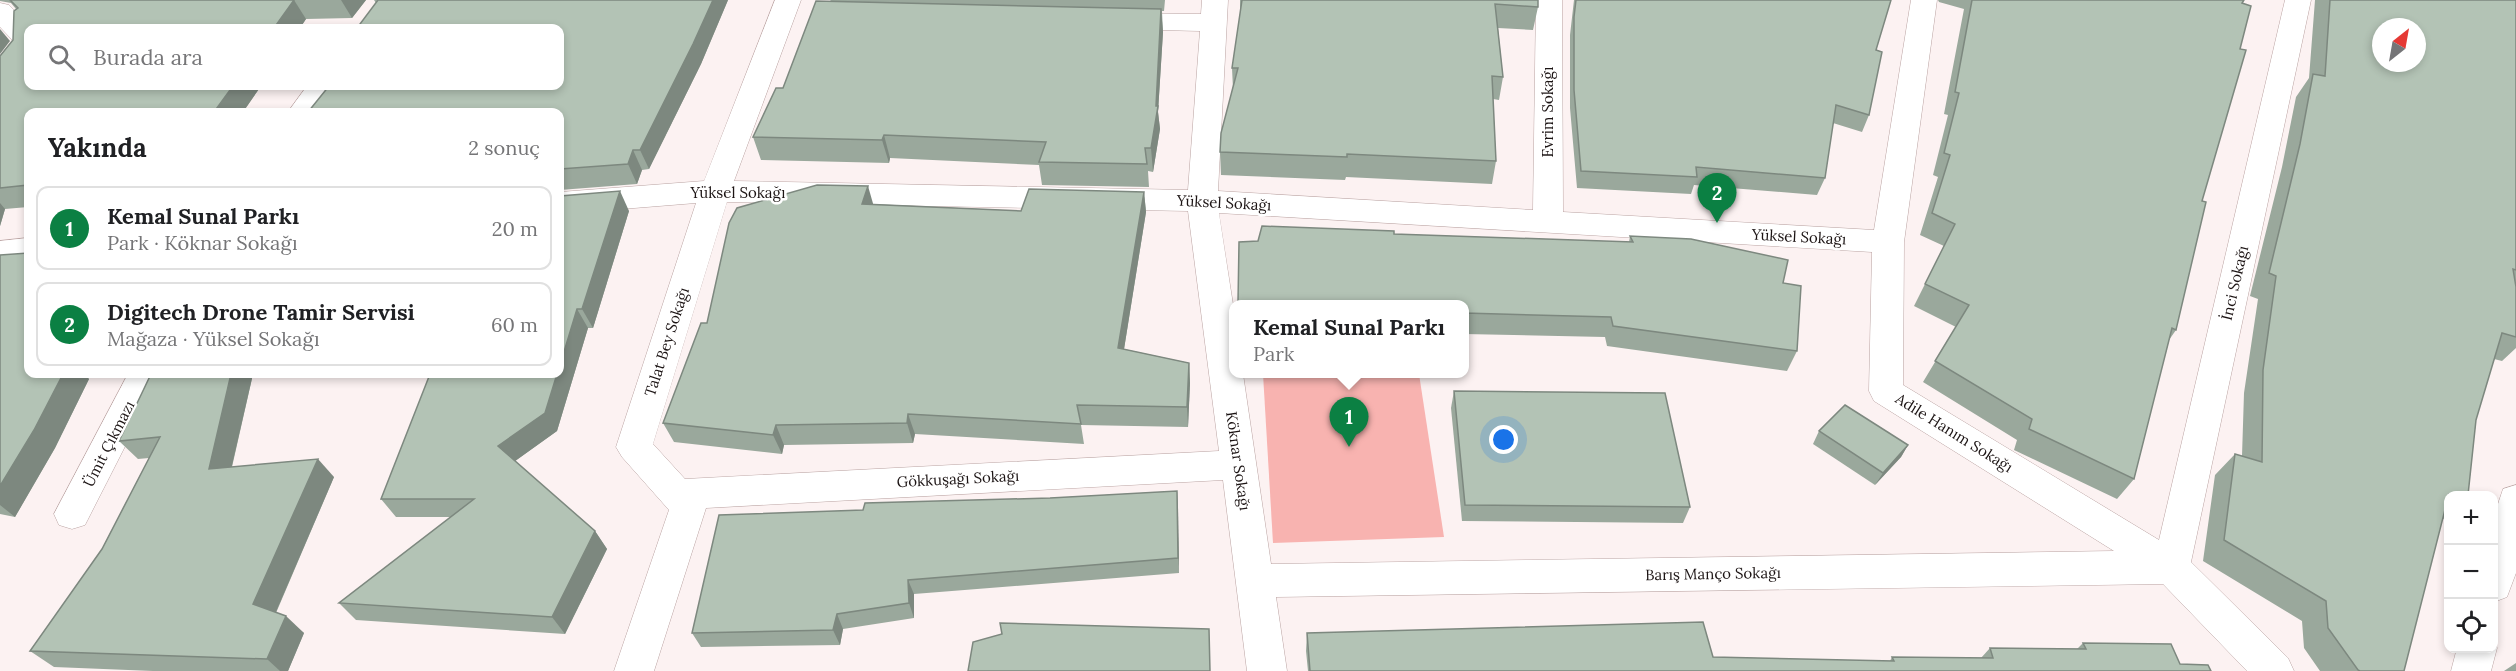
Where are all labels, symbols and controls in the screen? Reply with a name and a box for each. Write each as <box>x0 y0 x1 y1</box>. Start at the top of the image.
north arrow <box>2372 18 2426 72</box>
search box <box>24 24 564 90</box>
icon: search <box>45 41 78 74</box>
text: Burada ara <box>93 43 203 71</box>
street label: Evrim Sokağı <box>1538 67 1557 157</box>
text: Yakında <box>48 131 147 164</box>
text: 2 sonuç <box>468 135 540 160</box>
pin: 2 <box>1698 174 1736 223</box>
street label: Yüksel Sokağı <box>690 183 785 202</box>
street label: Yüksel Sokağı <box>1175 190 1272 214</box>
text: Kemal Sunal Parkı <box>107 202 299 230</box>
text: 1 <box>65 216 74 241</box>
text: 20 m <box>492 216 538 241</box>
street label: Yüksel Sokağı <box>1750 224 1847 248</box>
text: Park · Köknar Sokağı <box>107 230 298 255</box>
street label: İnci Sokağı <box>2217 244 2252 322</box>
street label: Talat Bey Sokağı <box>640 285 693 399</box>
text: Digitech Drone Tamir Servisi <box>107 298 415 326</box>
popup <box>1229 300 1469 378</box>
text: 2 <box>64 312 75 337</box>
text: 60 m <box>491 312 538 337</box>
text: Kemal Sunal Parkı <box>1253 313 1445 341</box>
text: Mağaza · Yüksel Sokağı <box>107 326 320 351</box>
text: Park <box>1253 341 1295 366</box>
street label: Adile Hanım Sokağı <box>1891 388 2016 476</box>
street label: Ümit Çıkmazı <box>79 397 138 490</box>
pin: 1 <box>1330 398 1368 447</box>
street label: Köknar Sokağı <box>1222 410 1255 512</box>
your location <box>1489 425 1518 454</box>
street label: Gökkuşağı Sokağı <box>896 466 1020 491</box>
map controls <box>2444 491 2498 653</box>
button: + <box>2444 491 2498 545</box>
button: − <box>2444 545 2498 599</box>
street label: Barış Manço Sokağı <box>1645 563 1781 584</box>
button: locate <box>2444 599 2498 653</box>

